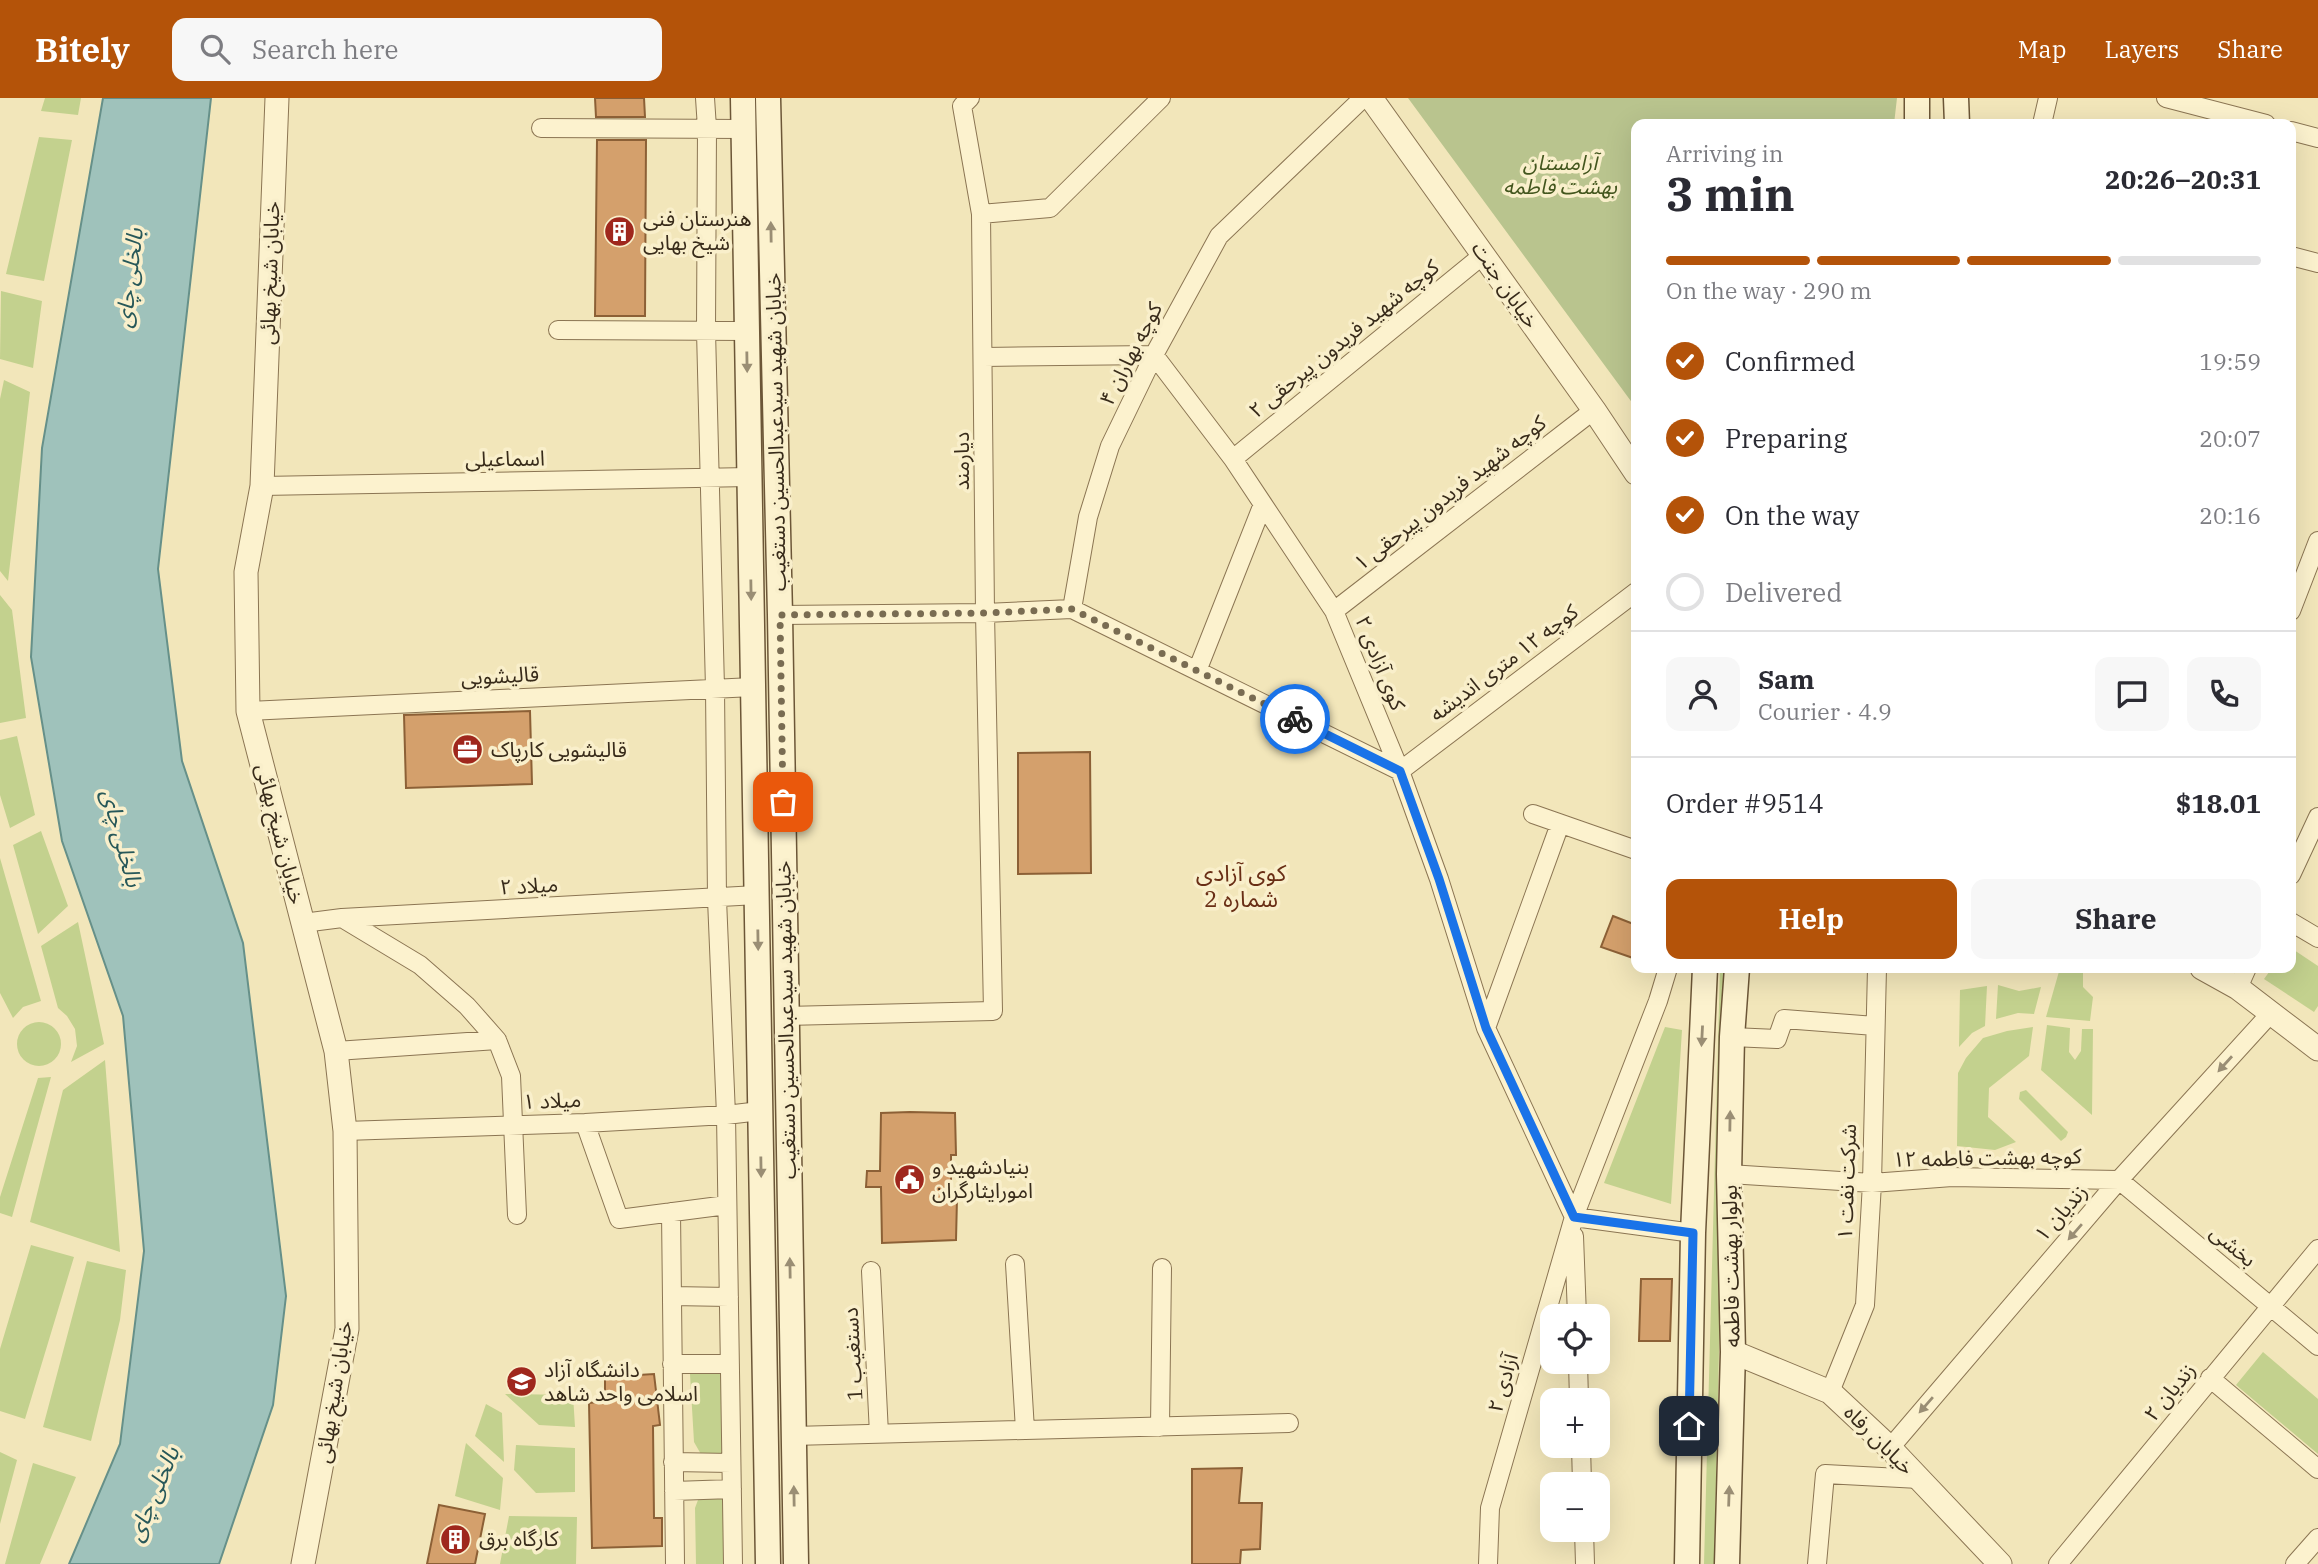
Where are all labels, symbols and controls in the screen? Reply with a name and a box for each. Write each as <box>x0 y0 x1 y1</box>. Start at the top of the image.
search box <box>172 18 662 81</box>
text: Bitely <box>35 28 130 71</box>
icon: search <box>196 30 234 68</box>
text: Search here <box>252 32 398 66</box>
text: Map <box>2018 33 2066 65</box>
text: Layers <box>2104 33 2179 65</box>
text: Share <box>2217 33 2283 65</box>
text: Arriving in <box>1666 138 1783 168</box>
park label: آرامستان بهشت فاطمه <box>1503 148 1617 200</box>
text: 20:26–20:31 <box>2105 162 2261 196</box>
text: 3 min <box>1666 164 1795 224</box>
street label: خیابان شیخ بهائی <box>253 201 287 345</box>
place label: هنرستان فنی شیخ بهایی <box>643 204 752 258</box>
building icon: هنرستان فنی شیخ بهایی <box>603 214 637 248</box>
one-way arrow <box>765 221 777 243</box>
water label: بالخلی چای <box>107 226 150 329</box>
street label: خیابان جنت <box>1466 235 1546 333</box>
street label: کوچه شهید فریدون پیرحقی ۲ <box>1243 253 1445 424</box>
street label: خیابان شهید سیدعبدالحسین دستغیب <box>758 273 792 591</box>
text: On the way · 290 m <box>1666 275 1872 305</box>
street label: کوچه بهاران ۴ <box>1092 297 1168 410</box>
icon: check <box>1666 342 1704 380</box>
text: Confirmed <box>1725 344 1856 378</box>
text: 19:59 <box>2199 346 2261 376</box>
one-way arrow <box>742 351 753 373</box>
street label: کوچه شهید فریدون پیرحقی ۱ <box>1347 408 1552 576</box>
icon: check <box>1666 419 1704 457</box>
text: Preparing <box>1725 421 1847 455</box>
text: 20:07 <box>2199 423 2261 453</box>
street label: دیارمند <box>947 432 975 490</box>
street label: اسماعیلی <box>465 443 545 473</box>
icon: check <box>1666 496 1704 534</box>
text: On the way <box>1725 498 1859 532</box>
text: 20:16 <box>2199 500 2261 530</box>
text: Delivered <box>1725 575 1842 609</box>
one-way arrow <box>746 579 757 601</box>
street label: کوچه ۱۲ متری اندیشه <box>1423 597 1584 727</box>
street label: کوی آزادی ۲ <box>1349 611 1413 714</box>
button: person <box>1666 657 1740 731</box>
button: chat <box>2095 657 2169 731</box>
button: phone <box>2187 657 2261 731</box>
street label: قالیشویی <box>460 659 540 691</box>
text: Sam <box>1758 662 1814 696</box>
courier <box>1260 684 1330 754</box>
text: Courier · 4.9 <box>1758 696 1892 726</box>
icon: bike <box>1276 700 1314 738</box>
office icon: قالیشویی کارپاک <box>451 733 485 767</box>
place label: قالیشویی کارپاک <box>491 735 627 763</box>
street label: خیابان شیخ بهائی <box>248 761 312 907</box>
pin <box>753 772 813 832</box>
icon: bag <box>764 783 802 821</box>
water label: بالخلی چای <box>95 786 151 891</box>
text: Order #9514 <box>1666 786 1824 820</box>
text: $18.01 <box>2176 786 2261 820</box>
district label: کوی آزادی شماره 2 <box>1196 857 1287 913</box>
street label: خیابان شهید سیدعبدالحسین دستغیب <box>768 861 802 1179</box>
street label: میلاد ۲ <box>499 869 559 901</box>
button: Help <box>1666 879 1957 959</box>
button: Share <box>1971 879 2261 959</box>
one-way arrow <box>752 929 764 951</box>
one-way arrow <box>1696 1025 1707 1047</box>
one-way arrow <box>2218 1055 2234 1072</box>
street label: میلاد ۱ <box>522 1085 582 1115</box>
one-way arrow <box>1724 1110 1736 1132</box>
street label: شرکت نفت ۱ <box>1830 1123 1862 1241</box>
street label: کوچه بهشت فاطمه ۱۲ <box>1892 1141 2082 1173</box>
place label: بنیادشهید و امورایثارگران <box>932 1152 1033 1204</box>
one-way arrow <box>755 1156 767 1178</box>
public building icon: بنیادشهید و امورایثارگران <box>892 1162 926 1196</box>
street label: زندیان ۱ <box>2028 1178 2093 1247</box>
street label: بولوار بهشت فاطمه <box>1715 1185 1745 1348</box>
street label: بخشی <box>2205 1218 2263 1273</box>
one-way arrow <box>2067 1223 2083 1241</box>
one-way arrow <box>784 1257 796 1279</box>
map controls <box>1540 1304 1610 1542</box>
button: locate <box>1540 1304 1610 1374</box>
street label: دستغیب 1 <box>836 1307 868 1401</box>
street label: خیابان شیخ بهائی <box>308 1319 360 1465</box>
street label: آزادی ۲ <box>1480 1349 1524 1415</box>
place label: دانشگاه آزاد اسلامی واحد شاهد <box>544 1355 698 1407</box>
street label: زندیان ۲ <box>2137 1356 2201 1426</box>
school or university icon: دانشگاه آزاد اسلامی واحد شاهد <box>504 1365 538 1399</box>
button: + <box>1540 1388 1610 1458</box>
one-way arrow <box>1919 1395 1934 1413</box>
pin <box>1659 1396 1719 1456</box>
street label: خیابان رفاه <box>1839 1398 1921 1480</box>
icon: home <box>1670 1407 1708 1445</box>
water label: بالخلی چای <box>119 1441 187 1546</box>
button: − <box>1540 1472 1610 1542</box>
one-way arrow <box>789 1485 800 1507</box>
one-way arrow <box>1723 1485 1734 1507</box>
building icon: کارگاه برق <box>439 1522 473 1556</box>
place label: کارگاه برق <box>479 1524 559 1552</box>

